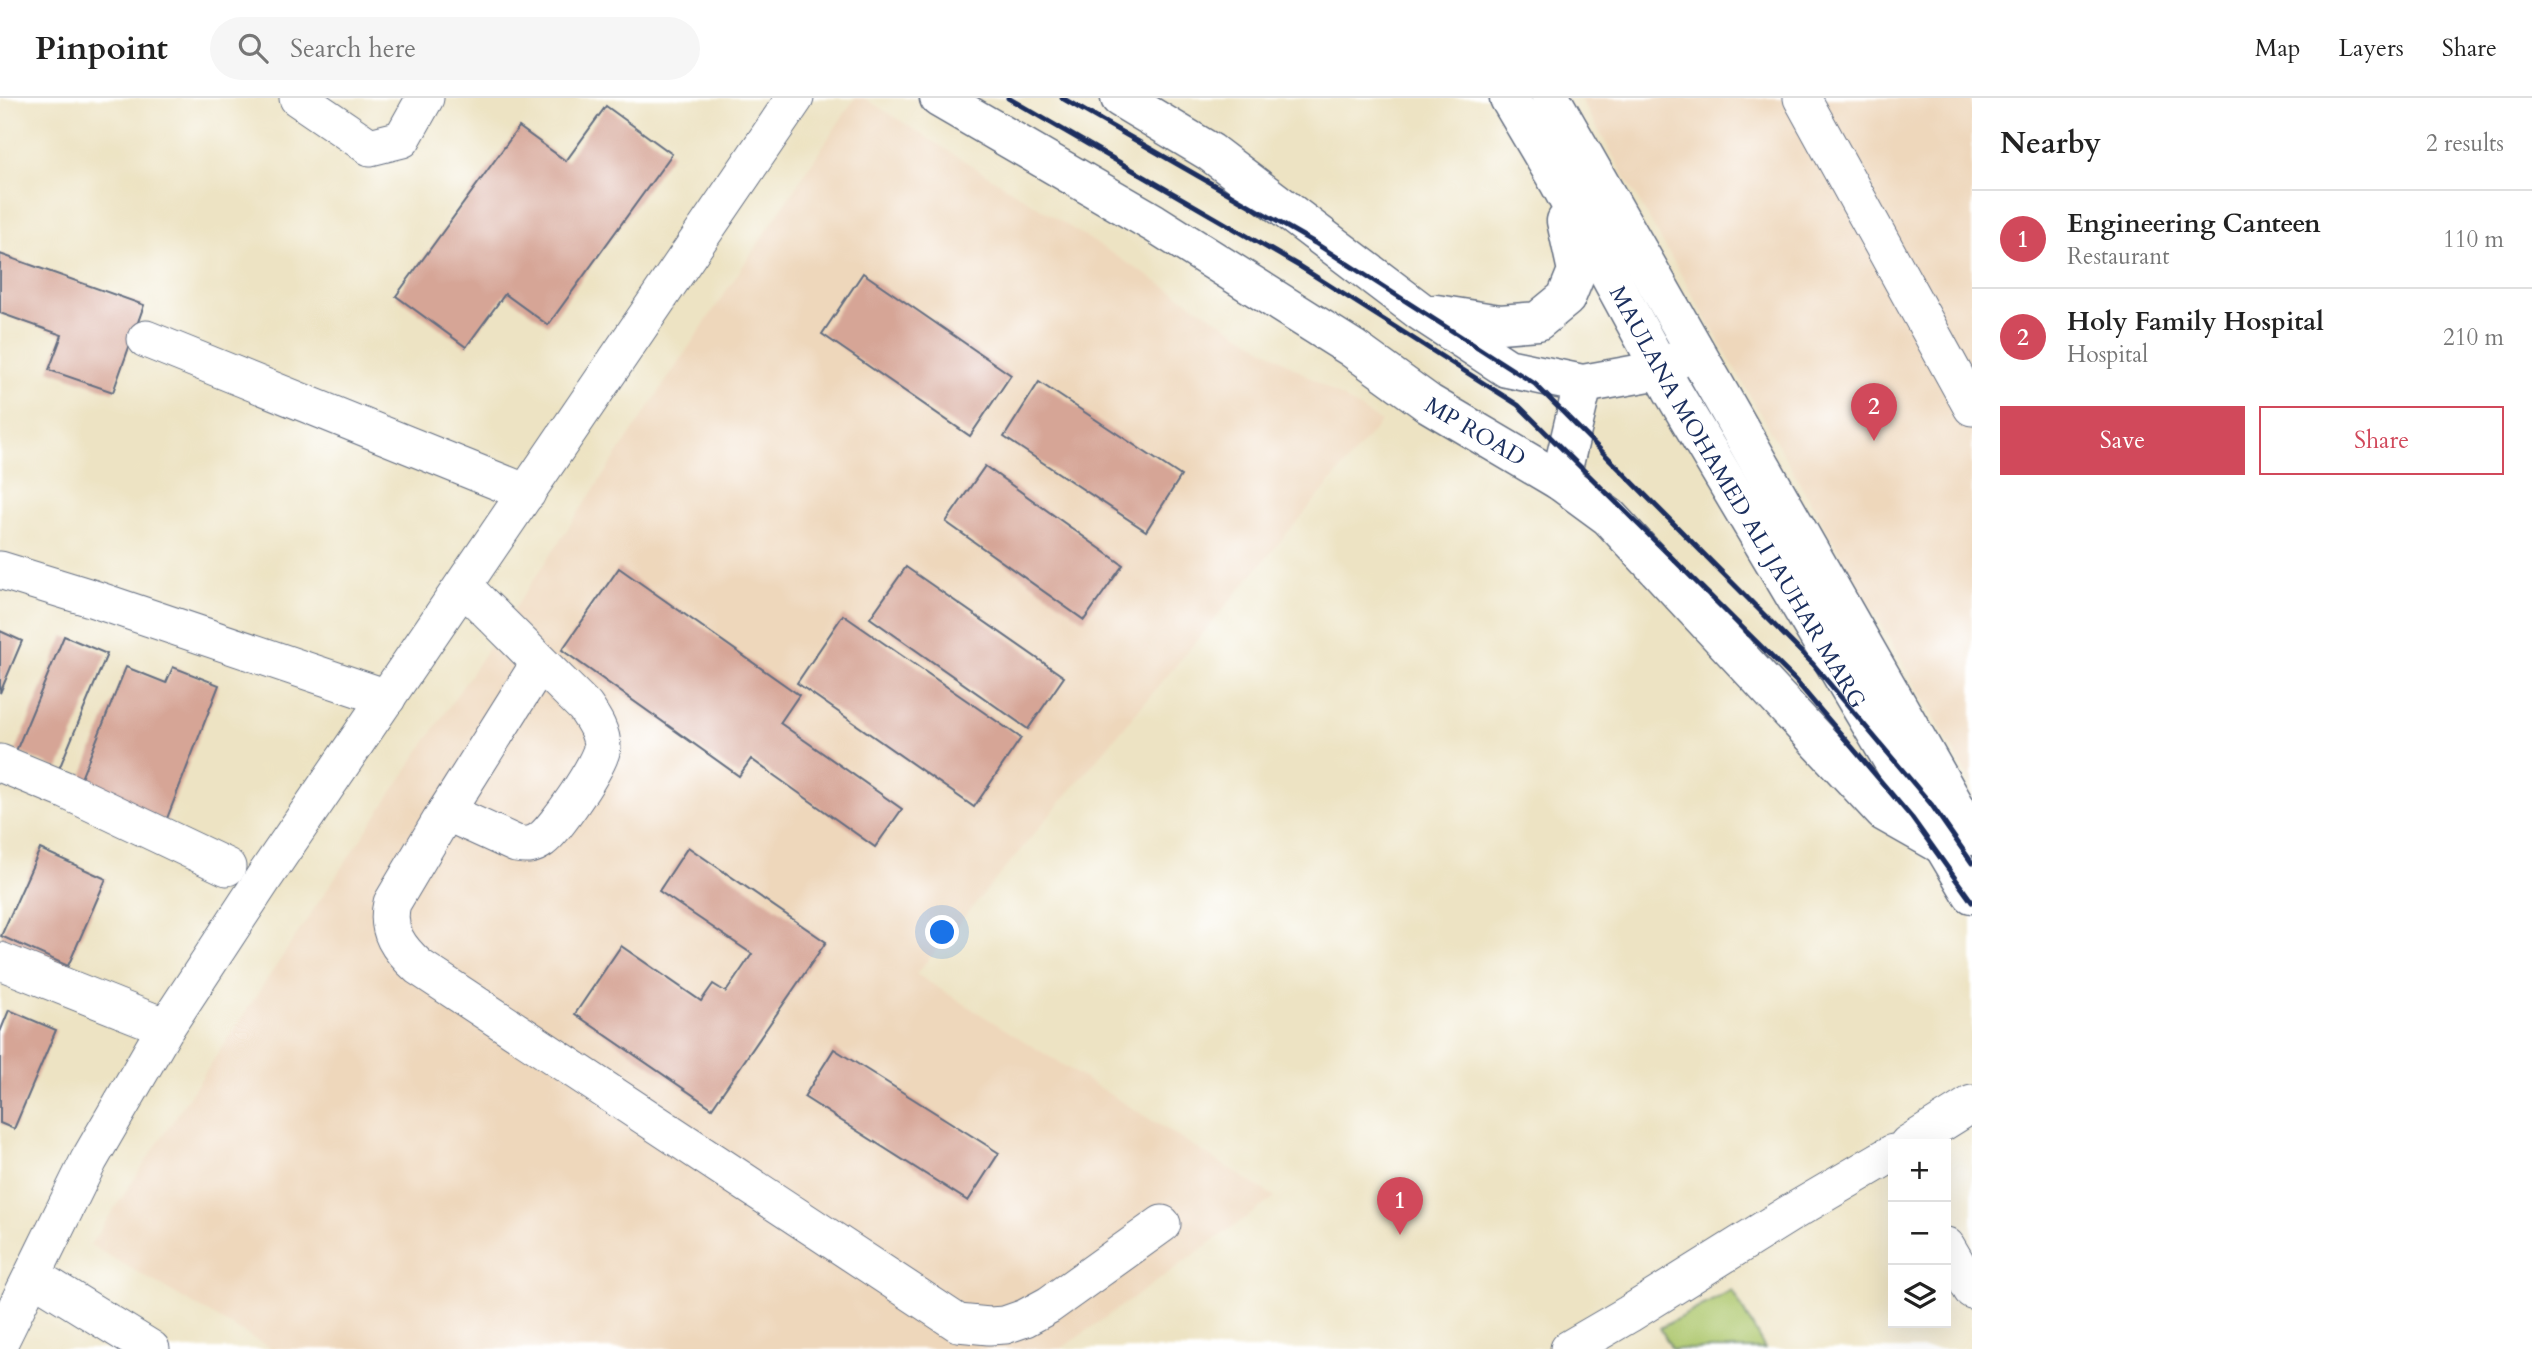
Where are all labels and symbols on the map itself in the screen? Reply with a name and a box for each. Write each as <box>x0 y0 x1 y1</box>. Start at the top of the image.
street label: MAULANA MOHAMED ALI JAUHAR MARG <box>1602 280 1873 714</box>
pin: 2 <box>1851 383 1897 441</box>
street label: MP ROAD <box>1419 390 1532 474</box>
your location <box>925 915 959 949</box>
pin: 1 <box>1377 1177 1423 1235</box>

